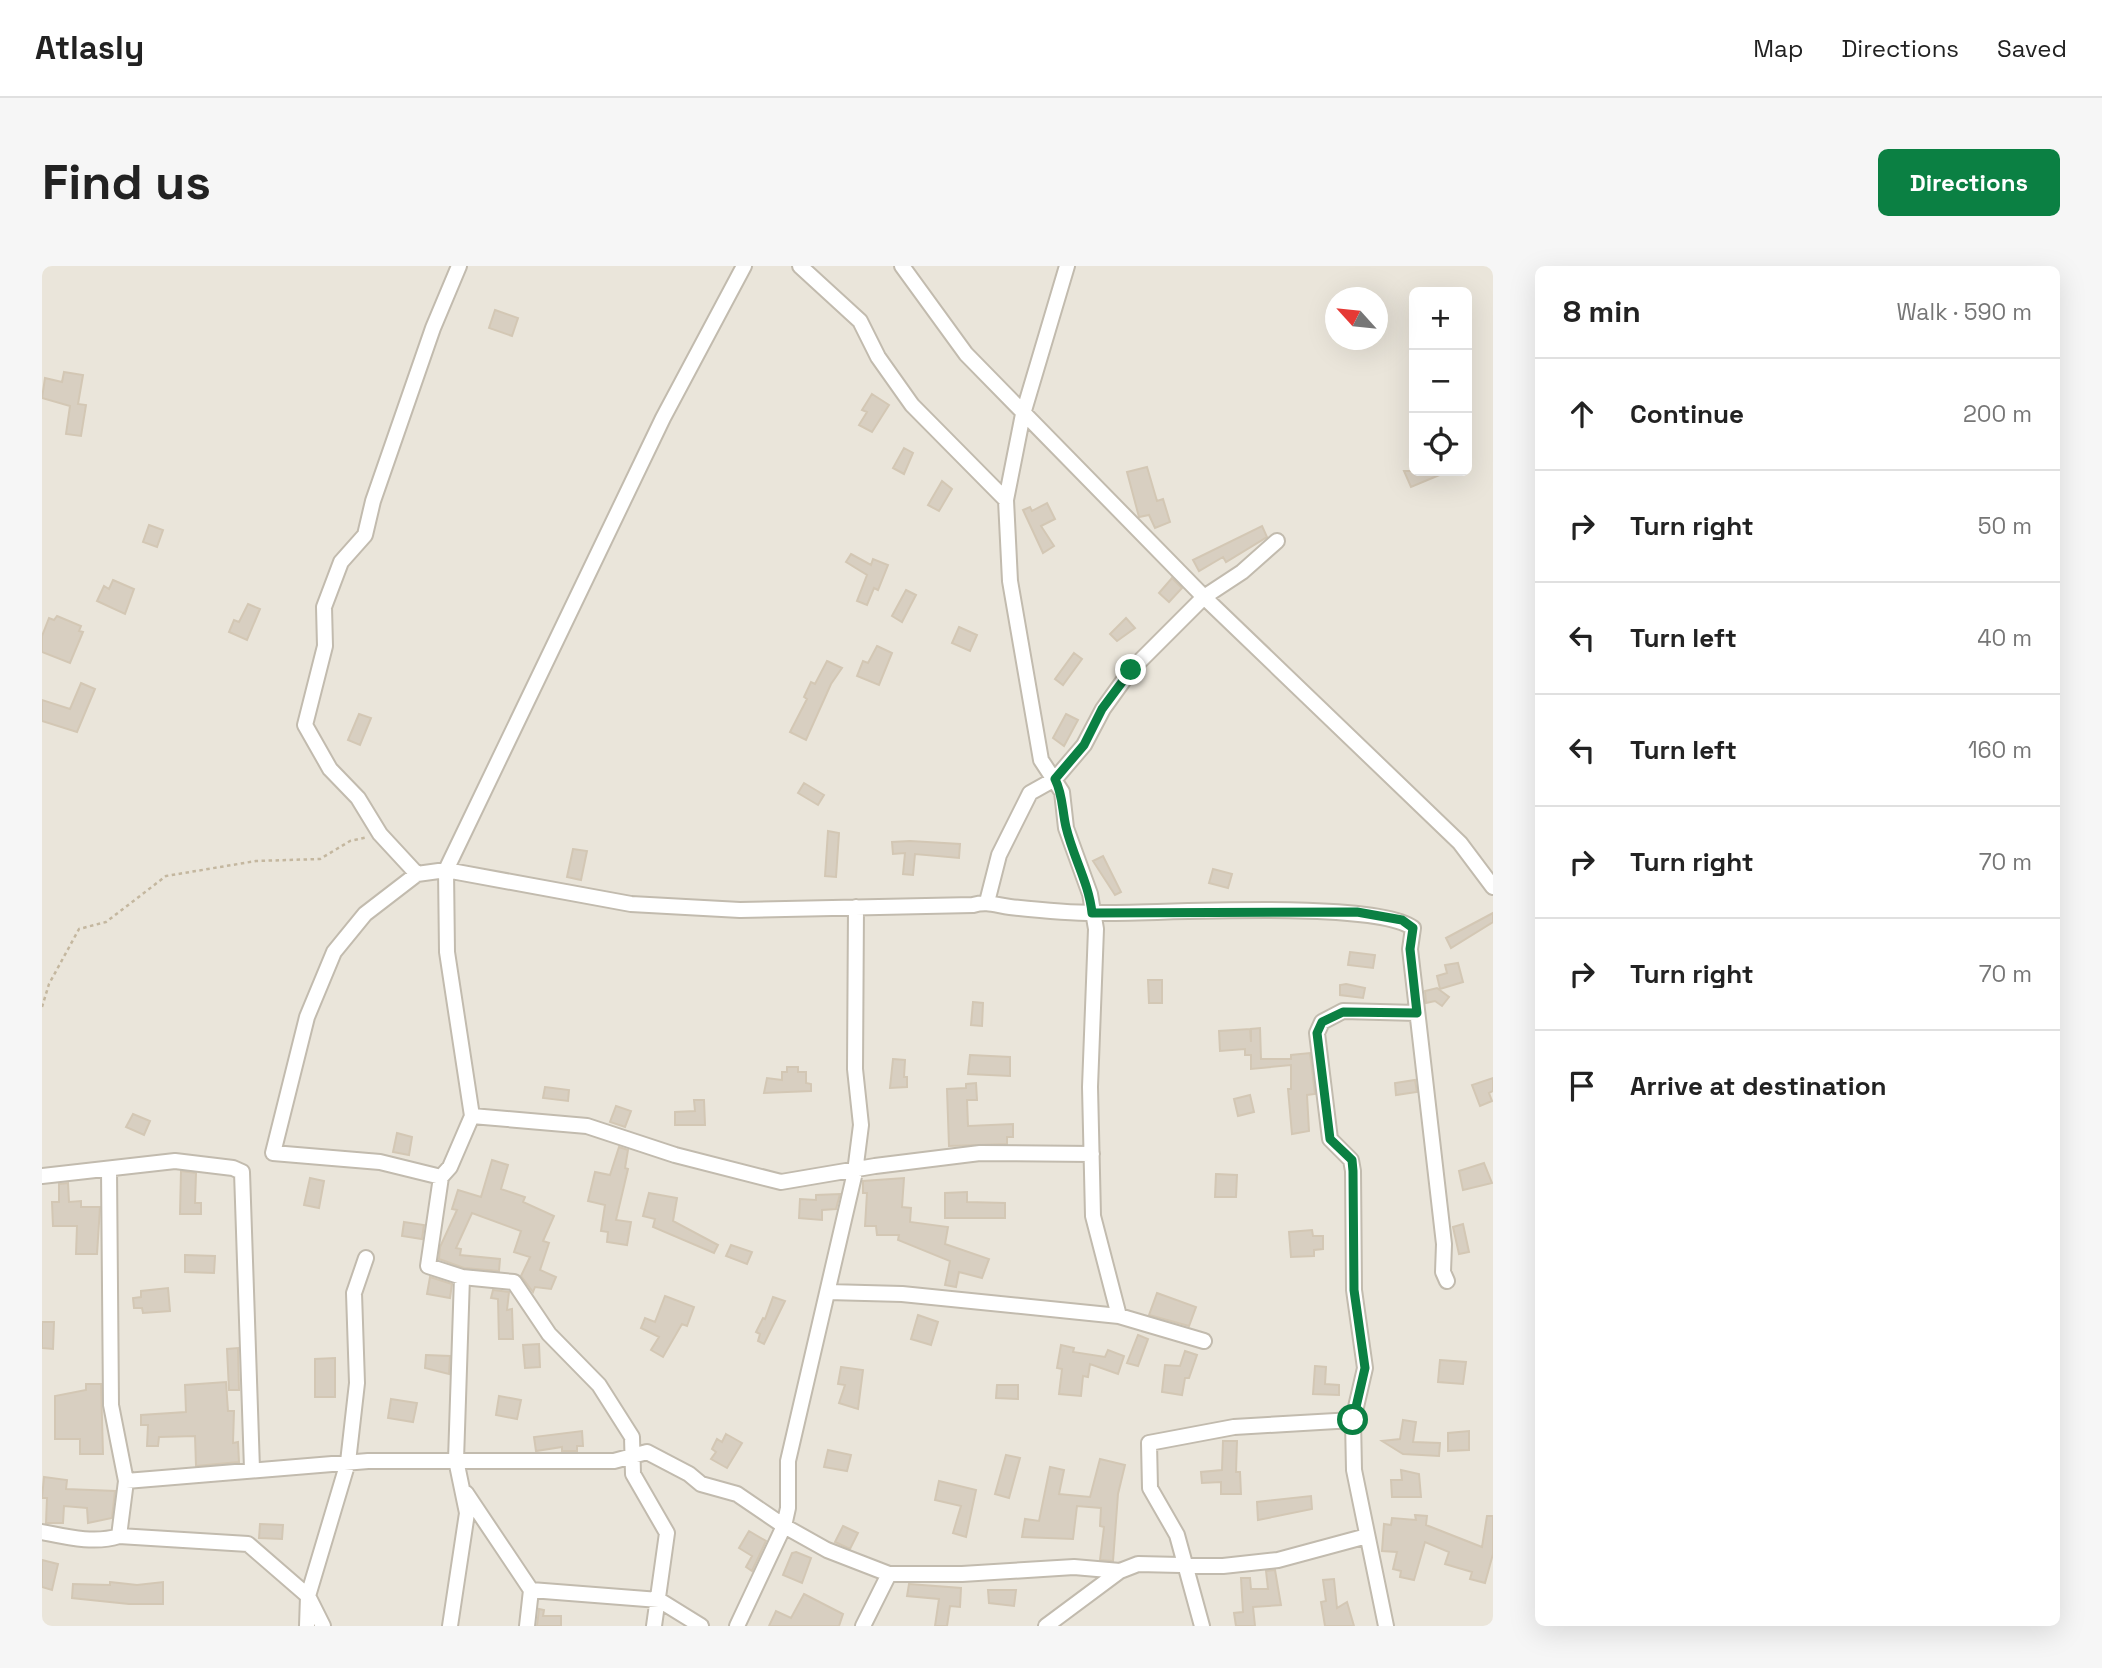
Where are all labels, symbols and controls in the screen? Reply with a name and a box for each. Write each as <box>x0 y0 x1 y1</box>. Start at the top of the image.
text: Atlasly <box>35 27 144 69</box>
text: Map <box>1753 33 1803 64</box>
text: Directions <box>1841 33 1959 64</box>
text: Saved <box>1997 33 2067 64</box>
button: Directions <box>1878 149 2060 216</box>
text: Find us <box>42 151 211 213</box>
north arrow <box>1325 287 1388 350</box>
map controls <box>1409 287 1472 476</box>
button: + <box>1409 287 1472 350</box>
text: 8 min <box>1563 292 1641 331</box>
text: Walk · 590 m <box>1896 297 2032 327</box>
button: − <box>1409 350 1472 413</box>
icon: ahead <box>1563 395 1601 433</box>
text: Continue <box>1630 397 1744 431</box>
text: 200 m <box>1963 399 2032 429</box>
button: locate <box>1409 413 1472 476</box>
icon: right <box>1563 507 1601 545</box>
text: Turn right <box>1630 509 1754 543</box>
text: 50 m <box>1978 511 2032 541</box>
icon: left <box>1563 619 1601 657</box>
text: Turn left <box>1630 621 1737 655</box>
text: 40 m <box>1977 623 2032 653</box>
route end <box>1115 654 1146 685</box>
icon: left <box>1563 731 1601 769</box>
text: Turn left <box>1630 733 1737 767</box>
text: 160 m <box>1968 735 2032 765</box>
icon: right <box>1563 843 1601 881</box>
text: Turn right <box>1630 845 1754 879</box>
text: 70 m <box>1979 847 2032 877</box>
icon: right <box>1563 955 1601 993</box>
text: Turn right <box>1630 957 1754 991</box>
text: 70 m <box>1979 959 2032 989</box>
icon: arrive <box>1563 1067 1601 1105</box>
text: Arrive at destination <box>1630 1069 1887 1103</box>
route start <box>1337 1404 1368 1435</box>

